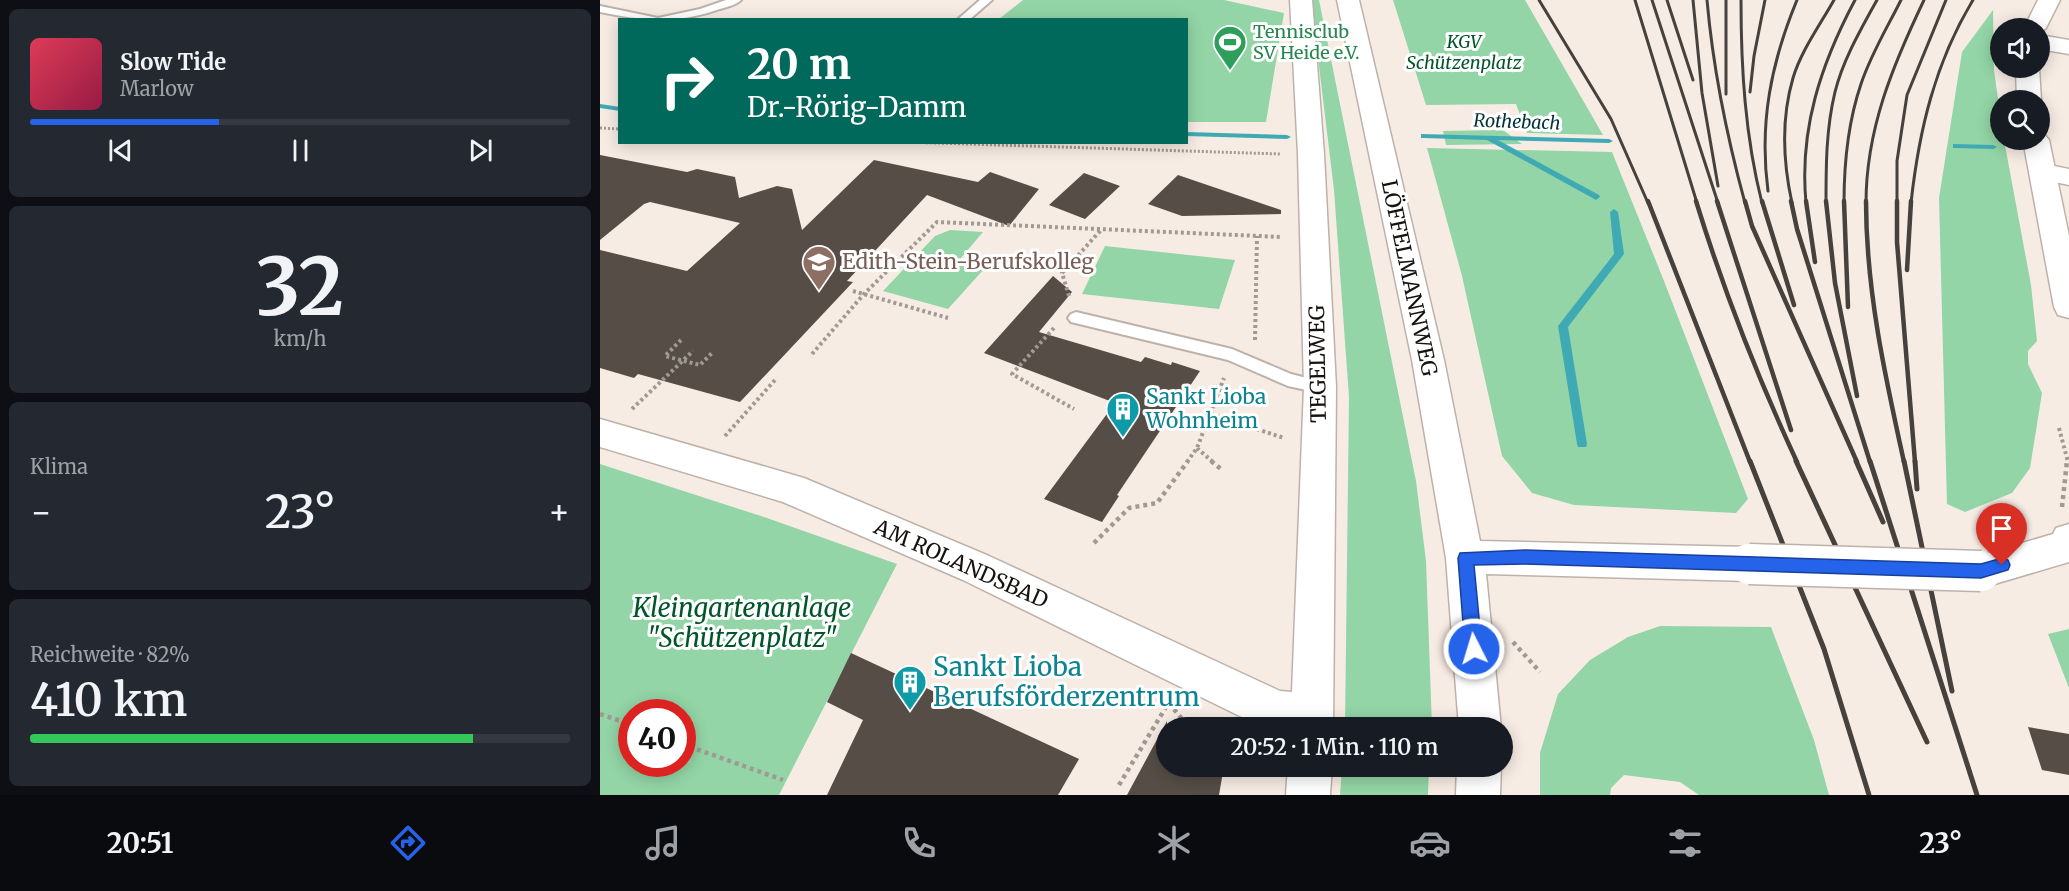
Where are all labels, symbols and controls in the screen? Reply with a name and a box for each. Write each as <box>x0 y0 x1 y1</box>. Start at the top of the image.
map controls <box>1990 18 2050 150</box>
button: sound <box>1990 18 2050 78</box>
place label: Tennisclub SV Heide e.V. <box>1253 20 1360 64</box>
sports icon: Tennisclub SV Heide e.V. <box>1212 24 1248 71</box>
park label: KGV Schützenplatz <box>1406 30 1523 74</box>
text: 20 m <box>747 38 851 90</box>
icon: right <box>648 42 726 120</box>
text: Slow Tide <box>120 48 226 76</box>
text: Marlow <box>120 76 194 101</box>
text: Dr.-Rörig-Damm <box>747 90 966 124</box>
button: search <box>1990 90 2050 150</box>
water label: Rothebach <box>1473 108 1561 135</box>
icon: previous <box>104 134 137 167</box>
icon: pause <box>284 134 317 167</box>
icon: next <box>464 134 497 167</box>
street label: LÖFFELMANNWEG <box>1376 178 1443 378</box>
text: 32 <box>256 238 344 336</box>
school or university icon: Edith-Stein-Berufskolleg <box>801 244 837 291</box>
place label: Edith-Stein-Berufskolleg <box>842 248 1094 275</box>
street label: TEGELWEG <box>1303 305 1332 423</box>
text: km/h <box>274 326 326 351</box>
place label: Sankt Lioba Wohnheim <box>1145 383 1266 434</box>
building icon: Sankt Lioba Wohnheim <box>1105 391 1141 438</box>
text: Klima <box>30 454 88 479</box>
text: 23° <box>265 484 335 540</box>
text: − <box>30 492 52 533</box>
text: + <box>548 492 570 533</box>
pin <box>1976 503 2027 565</box>
icon: arrive <box>1985 512 2018 545</box>
street label: AM ROLANDSBAD <box>869 513 1053 614</box>
park label: Kleingartenanlage "Schützenplatz" <box>632 591 851 654</box>
position arrow <box>1442 617 1506 681</box>
text: Reichweite · 82% <box>30 642 190 667</box>
place label: Sankt Lioba Berufsförderzentrum <box>933 650 1200 713</box>
building icon: Sankt Lioba Berufsförderzentrum <box>892 664 928 711</box>
text: 410 km <box>30 672 187 728</box>
speed limit sign: 40 <box>618 699 696 777</box>
text: 20:52 · 1 Min. · 110 m <box>1230 733 1439 761</box>
icon: directions <box>387 822 429 864</box>
icon: music <box>642 822 684 864</box>
icon: phone <box>898 822 940 864</box>
icon: climate <box>1153 822 1195 864</box>
icon: car <box>1409 822 1451 864</box>
icon: filters <box>1664 822 1706 864</box>
text: 20:51 <box>107 826 173 860</box>
text: 23° <box>1919 826 1962 860</box>

